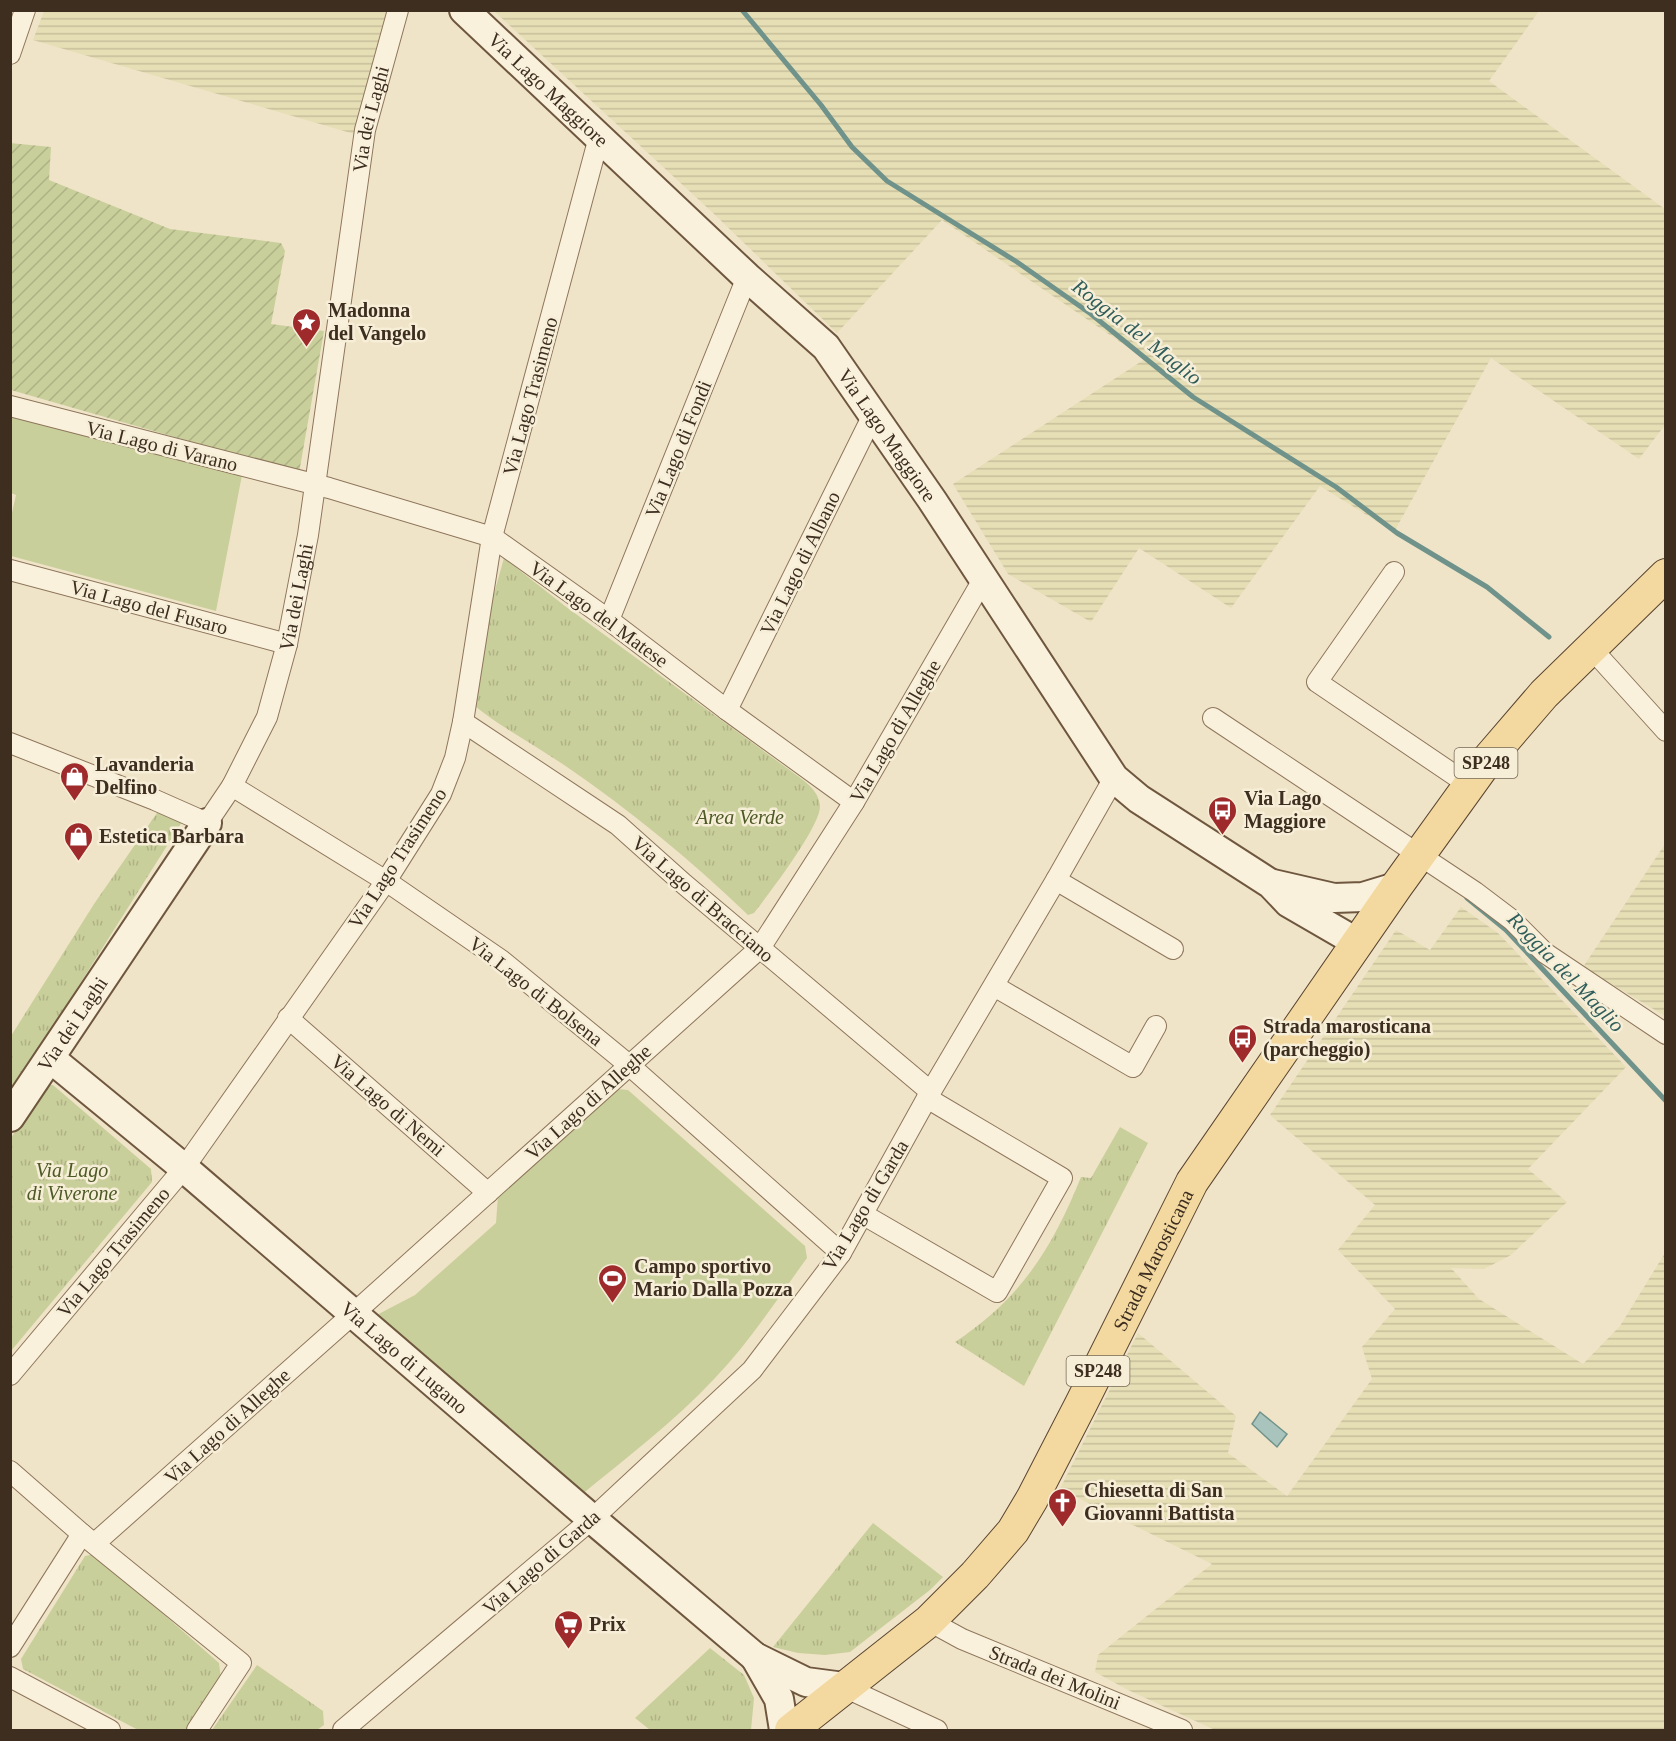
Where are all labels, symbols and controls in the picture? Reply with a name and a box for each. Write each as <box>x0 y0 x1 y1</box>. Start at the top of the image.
street label: Via Lago Maggiore <box>484 28 613 151</box>
street label: Via dei Laghi <box>348 63 393 174</box>
water label: Roggia del Maglio <box>1067 273 1206 390</box>
place label: Madonna del Vangelo <box>328 299 426 345</box>
place icon: Madonna del Vangelo <box>291 306 323 348</box>
street label: Via Lago Trasimeno <box>498 314 563 478</box>
street label: Via Lago Maggiore <box>834 365 941 506</box>
street label: Via Lago di Fondi <box>640 377 717 521</box>
street label: Via Lago di Varano <box>84 417 240 476</box>
street label: Via Lago di Albano <box>756 488 845 639</box>
street label: Via dei Laghi <box>275 541 317 653</box>
street label: Via Lago del Matese <box>525 556 673 673</box>
street label: Via Lago del Fusaro <box>67 575 230 640</box>
street label: Via Lago di Alleghe <box>845 655 946 807</box>
road number: SP248 <box>1454 748 1518 778</box>
place label: Lavanderia Delfino <box>95 753 194 798</box>
shop icon: Lavanderia Delfino <box>58 760 90 802</box>
street label: Via Lago Trasimeno <box>343 784 452 933</box>
place label: Via Lago Maggiore <box>1244 787 1326 833</box>
bus stop icon: Via Lago Maggiore <box>1207 794 1239 836</box>
park label: Area Verde <box>694 806 784 828</box>
shop icon: Estetica Barbara <box>62 820 94 862</box>
place label: Estetica Barbara <box>99 825 244 847</box>
street label: Via Lago di Bracciano <box>627 832 778 967</box>
water label: Roggia del Maglio <box>1502 906 1629 1037</box>
street label: Via Lago di Bolsena <box>464 932 607 1051</box>
street label: Via dei Laghi <box>33 972 112 1075</box>
place label: Strada marosticana (parcheggio) <box>1263 1015 1431 1061</box>
bus stop icon: Strada marosticana (parcheggio) <box>1226 1022 1258 1064</box>
street label: Via Lago di Alleghe <box>521 1040 656 1165</box>
street label: Via Lago di Nemi <box>326 1050 450 1162</box>
street label: Via Lago di Garda <box>817 1136 914 1275</box>
park label: Via Lago di Viverone <box>27 1159 117 1204</box>
street label: Via Lago Trasimeno <box>52 1182 175 1322</box>
street label: Strada Marosticana <box>1108 1186 1197 1334</box>
place label: Campo sportivo Mario Dalla Pozza <box>634 1255 793 1300</box>
sports icon: Campo sportivo Mario Dalla Pozza <box>597 1262 629 1304</box>
street label: Via Lago di Lugano <box>336 1297 472 1418</box>
road number: SP248 <box>1066 1356 1130 1386</box>
street label: Via Lago di Alleghe <box>160 1364 295 1489</box>
place label: Chiesetta di San Giovanni Battista <box>1084 1479 1235 1524</box>
church icon: Chiesetta di San Giovanni Battista <box>1047 1486 1079 1528</box>
street label: Via Lago di Garda <box>478 1505 605 1620</box>
supermarket icon: Prix <box>552 1608 584 1650</box>
place label: Prix <box>589 1613 626 1635</box>
street label: Strada dei Molini <box>986 1641 1124 1714</box>

